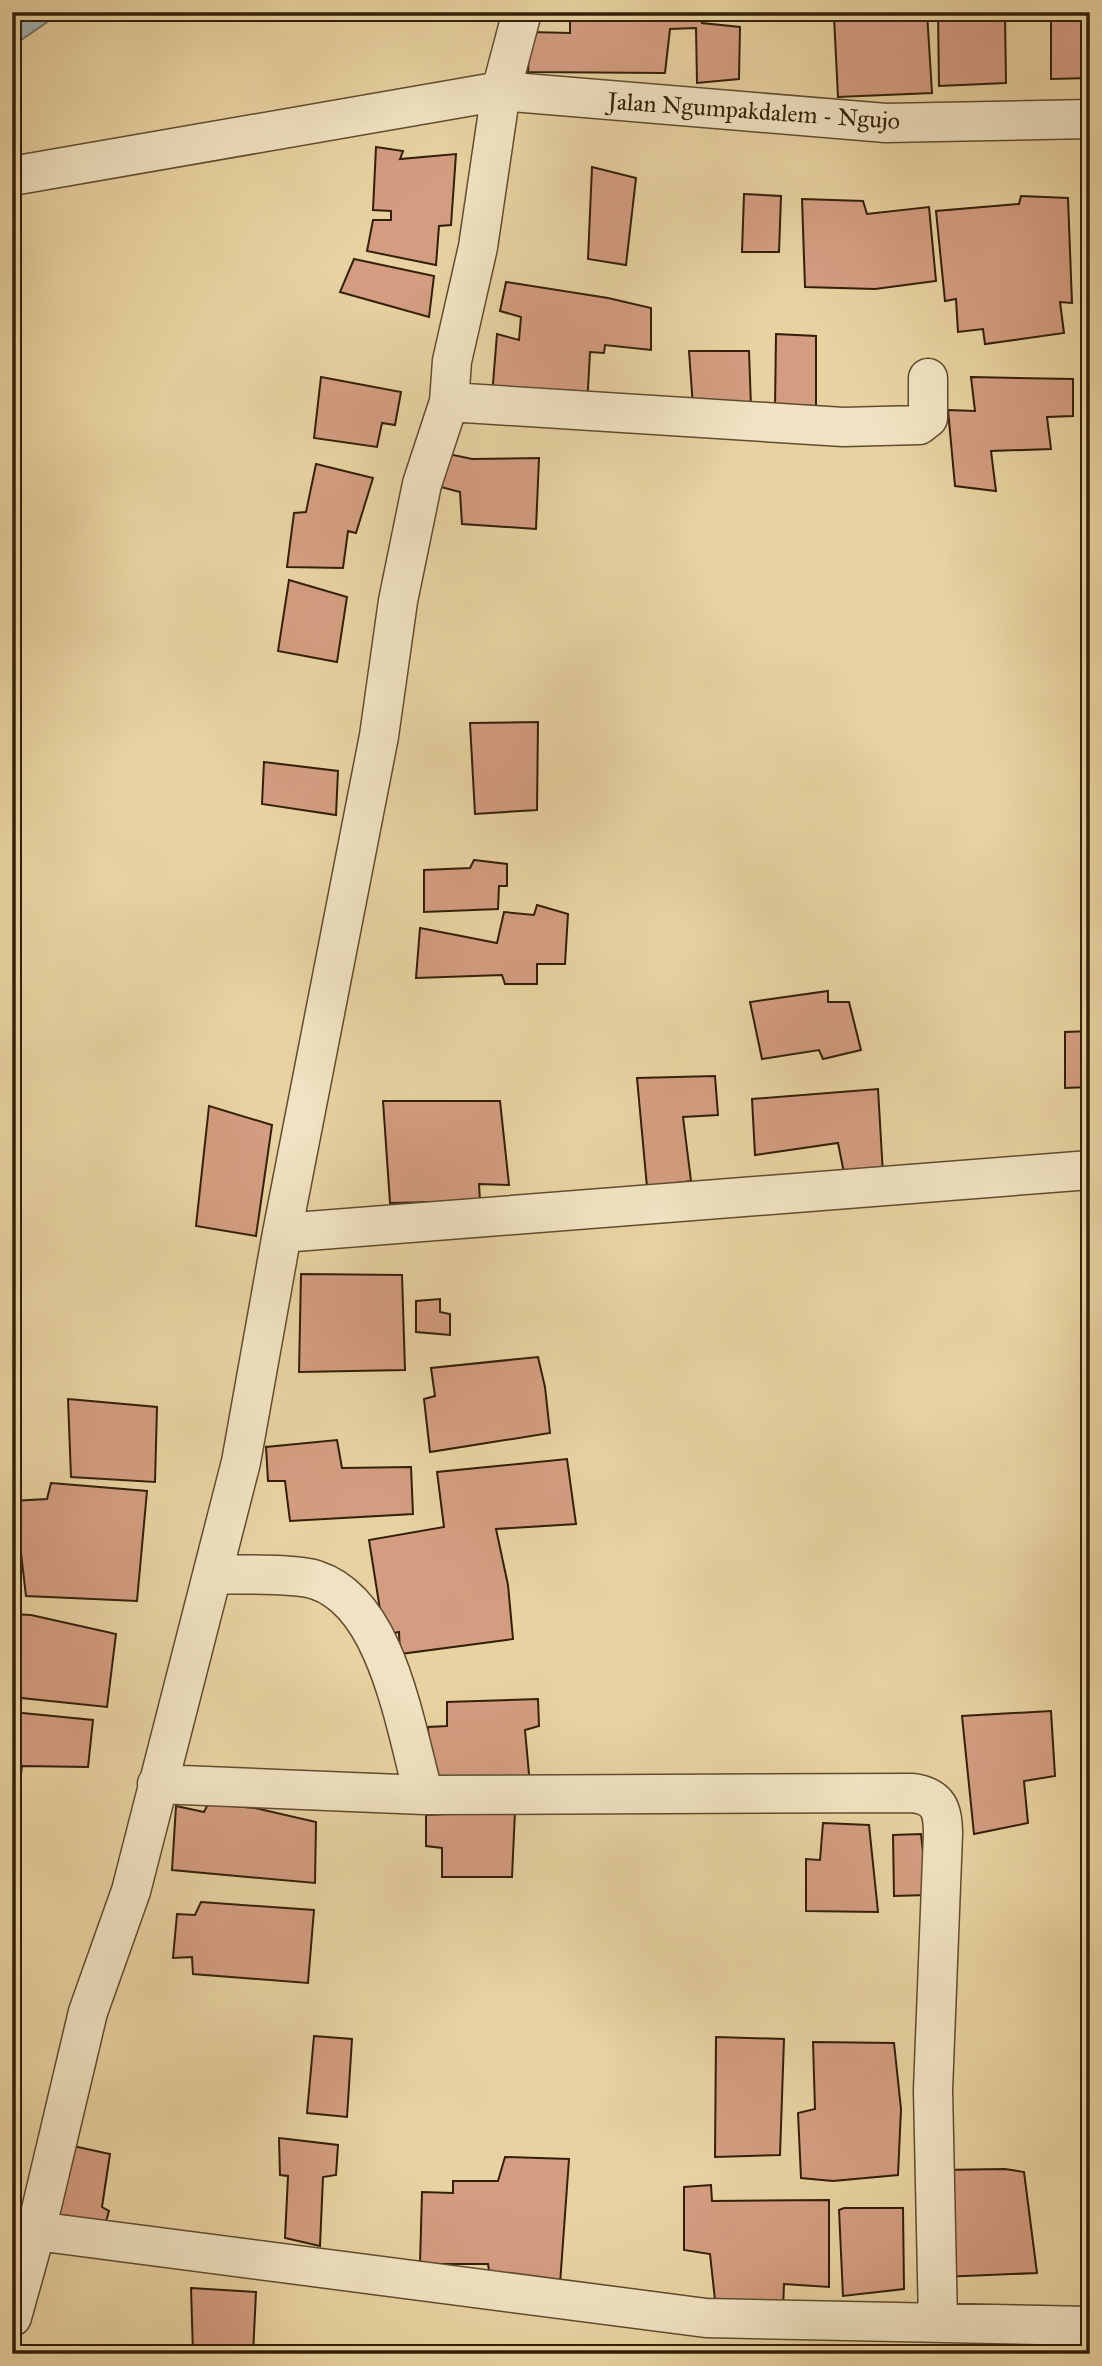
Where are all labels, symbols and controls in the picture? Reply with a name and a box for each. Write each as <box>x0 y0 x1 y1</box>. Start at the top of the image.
street label: Jalan Ngumpakdalem - Ngujo <box>604 86 901 136</box>

